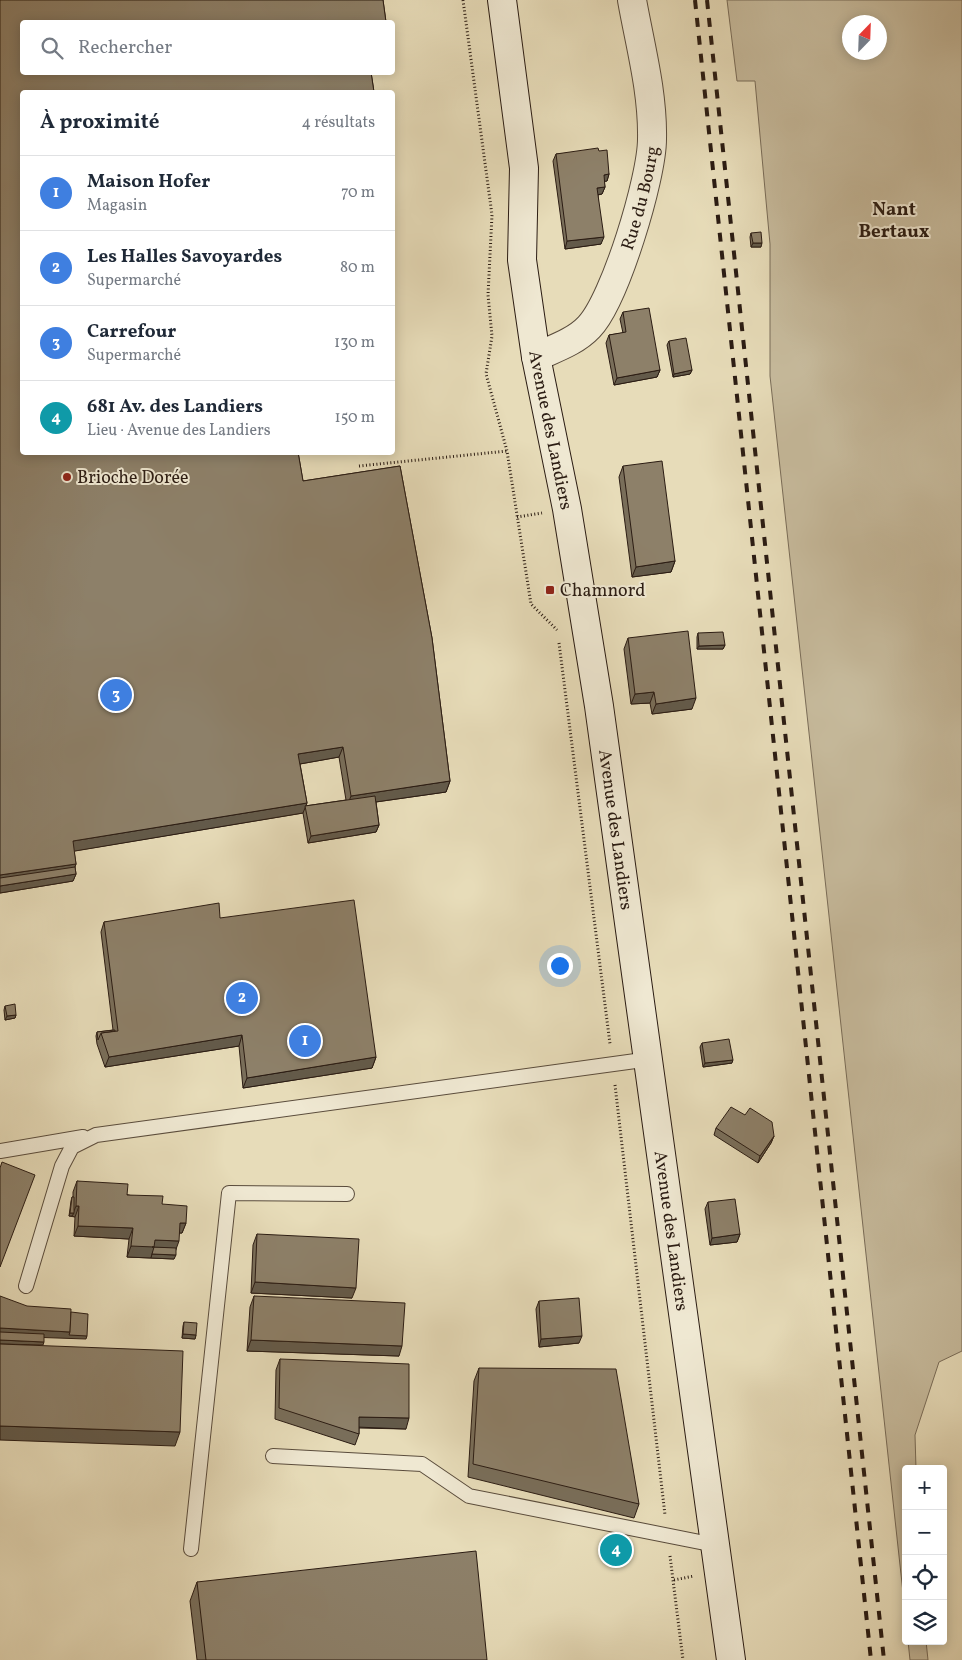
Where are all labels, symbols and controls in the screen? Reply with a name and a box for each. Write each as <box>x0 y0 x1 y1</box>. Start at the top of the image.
north arrow <box>842 15 887 60</box>
search box <box>20 20 395 75</box>
icon: search <box>38 34 66 62</box>
text: Rechercher <box>78 35 172 61</box>
text: À proximité <box>40 108 159 137</box>
text: 4 résultats <box>301 112 375 134</box>
street label: Rue du Bourg <box>616 145 666 254</box>
text: Maison Hofer <box>87 169 210 195</box>
text: 1 <box>53 182 59 204</box>
text: 70 m <box>341 182 375 204</box>
text: Magasin <box>87 195 147 217</box>
district label: Nant Bertaux <box>858 197 930 245</box>
text: Les Halles Savoyardes <box>87 244 282 270</box>
text: 2 <box>52 257 60 279</box>
text: 80 m <box>340 257 375 279</box>
text: Supermarché <box>87 270 181 292</box>
text: Carrefour <box>87 319 176 345</box>
text: 3 <box>52 332 60 354</box>
text: 130 m <box>334 332 375 354</box>
text: Supermarché <box>87 345 181 367</box>
street label: Avenue des Landiers <box>521 349 578 512</box>
text: 681 Av. des Landiers <box>87 394 263 420</box>
text: 4 <box>51 407 61 429</box>
text: 150 m <box>334 407 375 429</box>
text: Lieu · Avenue des Landiers <box>87 420 271 442</box>
place label: Brioche Dorée <box>77 466 189 491</box>
marker: Brioche Dorée <box>61 471 73 483</box>
place label: Chamnord <box>560 579 645 604</box>
marker: Chamnord <box>544 584 556 596</box>
pin: 3 <box>100 676 132 714</box>
street label: Avenue des Landiers <box>591 748 638 912</box>
your location <box>547 953 573 979</box>
pin: 2 <box>226 979 258 1017</box>
pin: 1 <box>289 1022 321 1060</box>
street label: Avenue des Landiers <box>647 1149 694 1313</box>
map controls <box>902 1465 947 1645</box>
button: + <box>902 1465 947 1510</box>
button: − <box>902 1510 947 1555</box>
pin: 4 <box>600 1531 632 1569</box>
button: locate <box>902 1555 947 1600</box>
button: layers <box>902 1600 947 1645</box>

